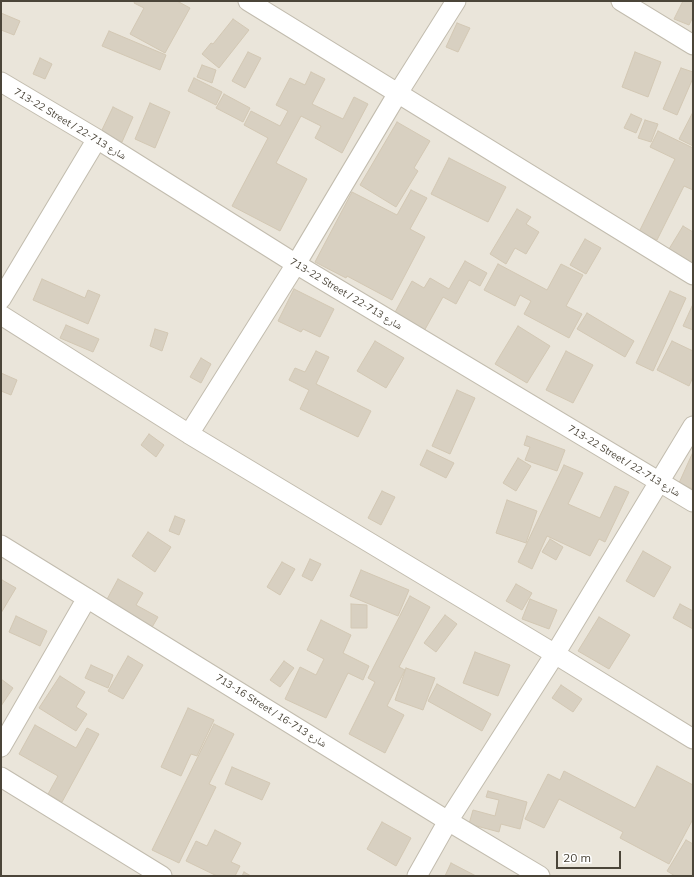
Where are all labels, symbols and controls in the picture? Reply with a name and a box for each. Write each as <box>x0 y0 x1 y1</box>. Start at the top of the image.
street label: 713-22 Street / شارع 713-22 <box>12 86 128 162</box>
street label: 713-22 Street / شارع 713-22 <box>288 256 404 332</box>
street label: 713-22 Street / شارع 713-22 <box>566 423 682 499</box>
street label: 713-16 Street / شارع 713-16 <box>213 672 329 750</box>
scale bar <box>558 843 623 869</box>
text: 20 m <box>563 850 591 865</box>

